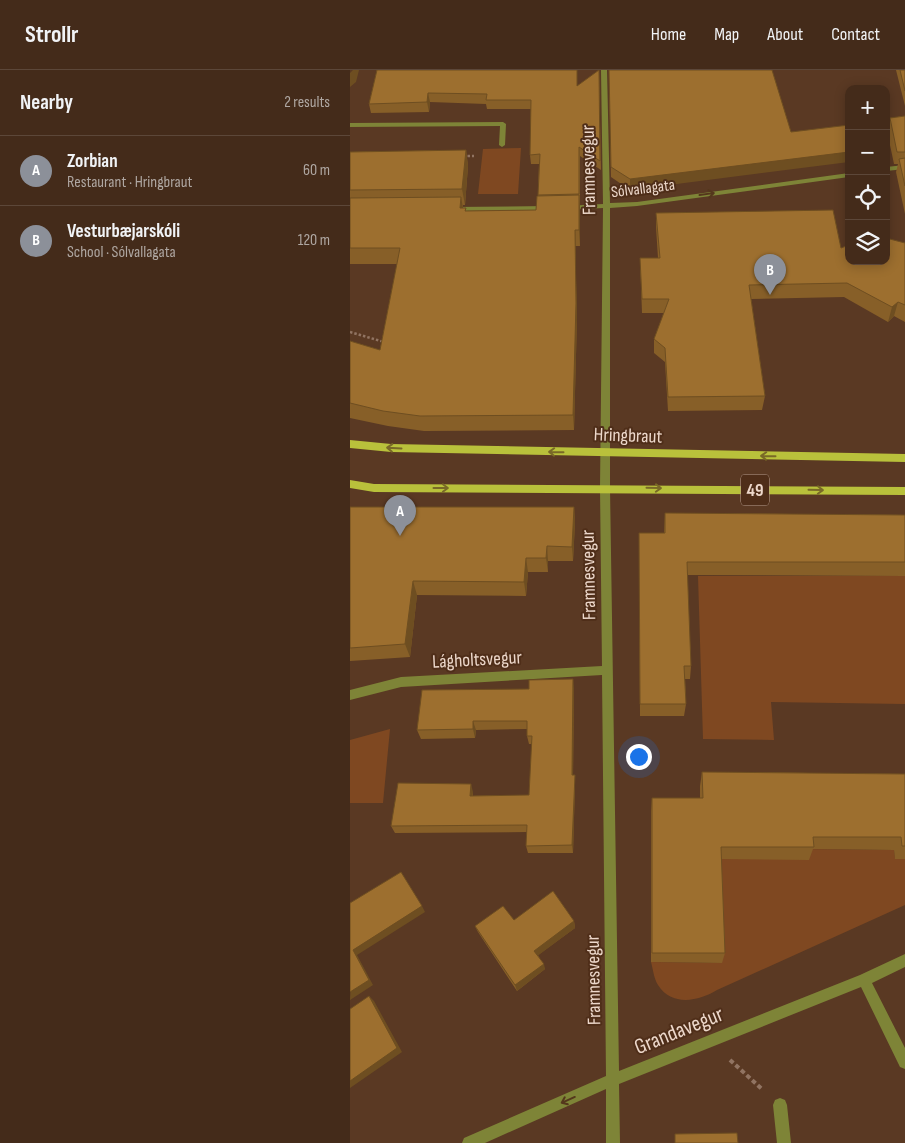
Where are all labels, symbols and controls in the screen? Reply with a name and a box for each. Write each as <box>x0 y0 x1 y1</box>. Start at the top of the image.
text: Strollr <box>25 20 79 49</box>
text: Home <box>651 24 686 45</box>
text: Map <box>714 24 739 45</box>
text: About <box>767 24 803 45</box>
text: Contact <box>831 24 880 45</box>
map controls <box>845 85 890 265</box>
button: + <box>845 85 890 130</box>
text: Nearby <box>20 90 73 115</box>
text: 2 results <box>284 93 330 112</box>
street label: Framnesvegur <box>577 124 601 215</box>
button: − <box>845 130 890 175</box>
text: Zorbian <box>67 150 118 173</box>
text: A <box>32 161 40 180</box>
text: 60 m <box>303 161 330 180</box>
text: Restaurant · Hringbraut <box>67 173 192 192</box>
button: locate <box>845 175 890 220</box>
street label: Sólvallagata <box>610 176 676 202</box>
one-way arrow <box>699 189 715 199</box>
text: Vesturbæjarskóli <box>67 220 180 243</box>
button: layers <box>845 220 890 265</box>
text: B <box>32 231 40 250</box>
text: 120 m <box>298 231 330 250</box>
text: School · Sólvallagata <box>67 243 176 262</box>
pin: B <box>754 254 786 295</box>
street label: Hringbraut <box>593 423 663 449</box>
one-way arrow <box>386 444 402 453</box>
one-way arrow <box>548 447 564 456</box>
one-way arrow <box>760 451 776 461</box>
road number: 49 <box>741 474 769 506</box>
one-way arrow <box>432 483 448 493</box>
one-way arrow <box>646 483 662 493</box>
one-way arrow <box>808 485 824 495</box>
pin: A <box>384 495 416 536</box>
street label: Framnesvegur <box>577 529 601 620</box>
street label: Lágholtsvegur <box>432 646 523 674</box>
your location <box>626 744 652 770</box>
street label: Framnesvegur <box>582 934 606 1025</box>
street label: Grandavegur <box>630 1001 728 1061</box>
one-way arrow <box>561 1095 576 1105</box>

